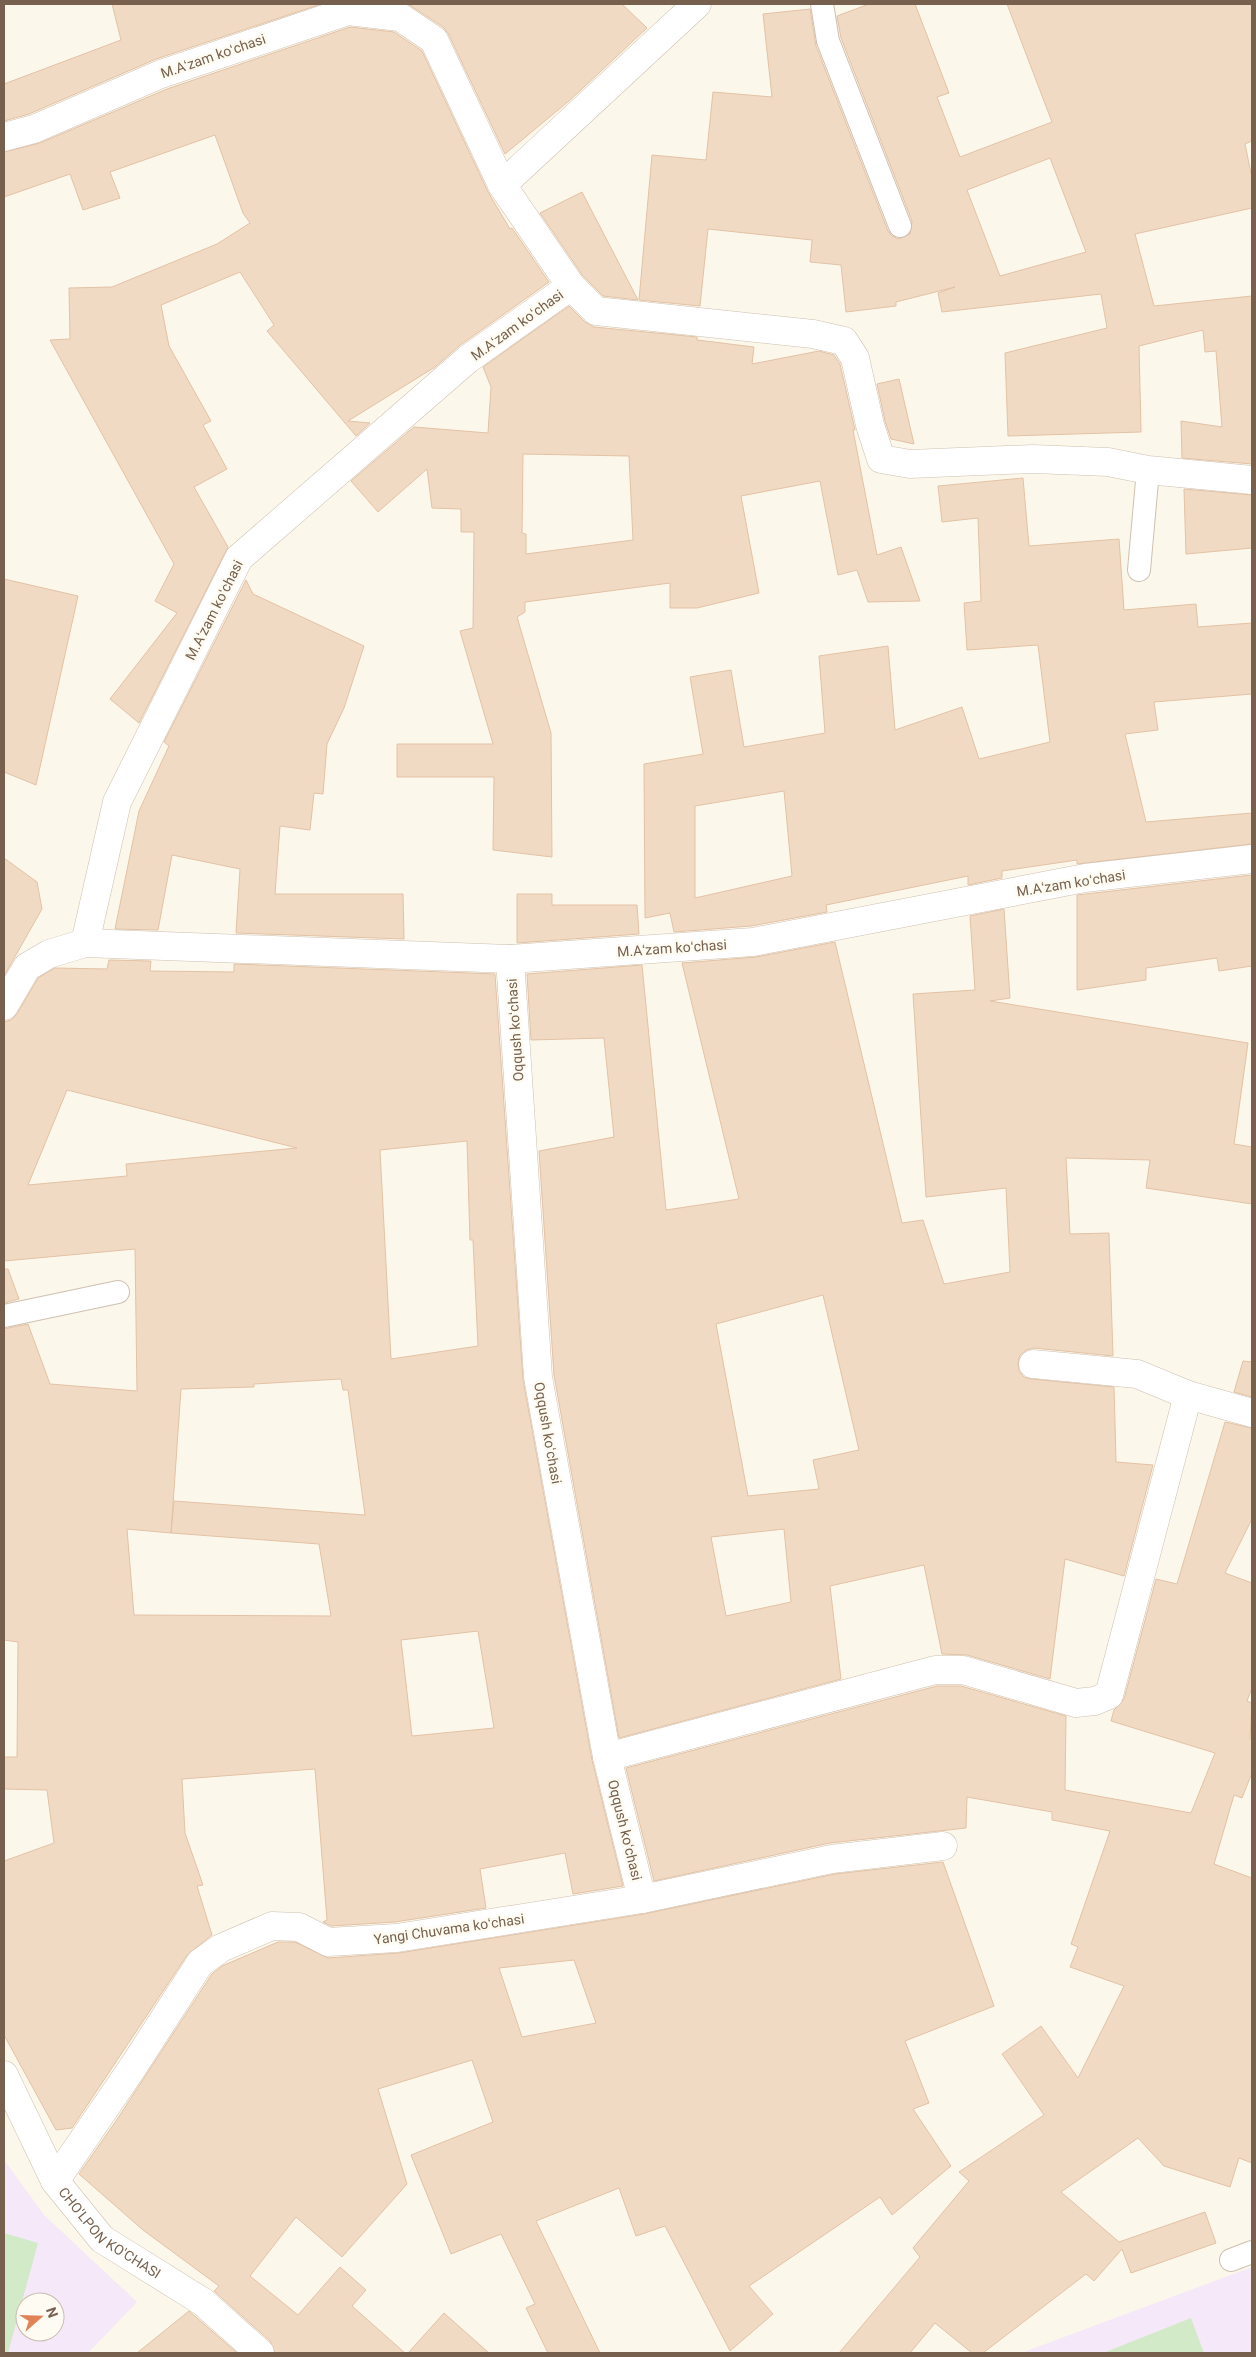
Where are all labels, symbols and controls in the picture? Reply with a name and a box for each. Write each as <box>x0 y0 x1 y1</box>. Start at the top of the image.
street label: M.Aʻzam koʻchasi <box>158 31 268 81</box>
street label: M.Aʻzam koʻchasi <box>468 286 566 364</box>
street label: M.Aʻzam koʻchasi <box>182 557 246 663</box>
street label: M.Aʻzam koʻchasi <box>1015 866 1127 900</box>
street label: M.Aʻzam koʻchasi <box>617 936 727 960</box>
street label: Oqqush koʻchasi <box>503 978 527 1082</box>
street label: Oqqush koʻchasi <box>531 1381 565 1485</box>
street label: Oqqush koʻchasi <box>605 1778 645 1882</box>
street label: Yangi Chuvama koʻchasi <box>373 1911 525 1947</box>
street label: CHO'LPON KO'CHASI <box>55 2184 164 2282</box>
north arrow <box>15 2292 65 2342</box>
text: N <box>43 2305 61 2320</box>

